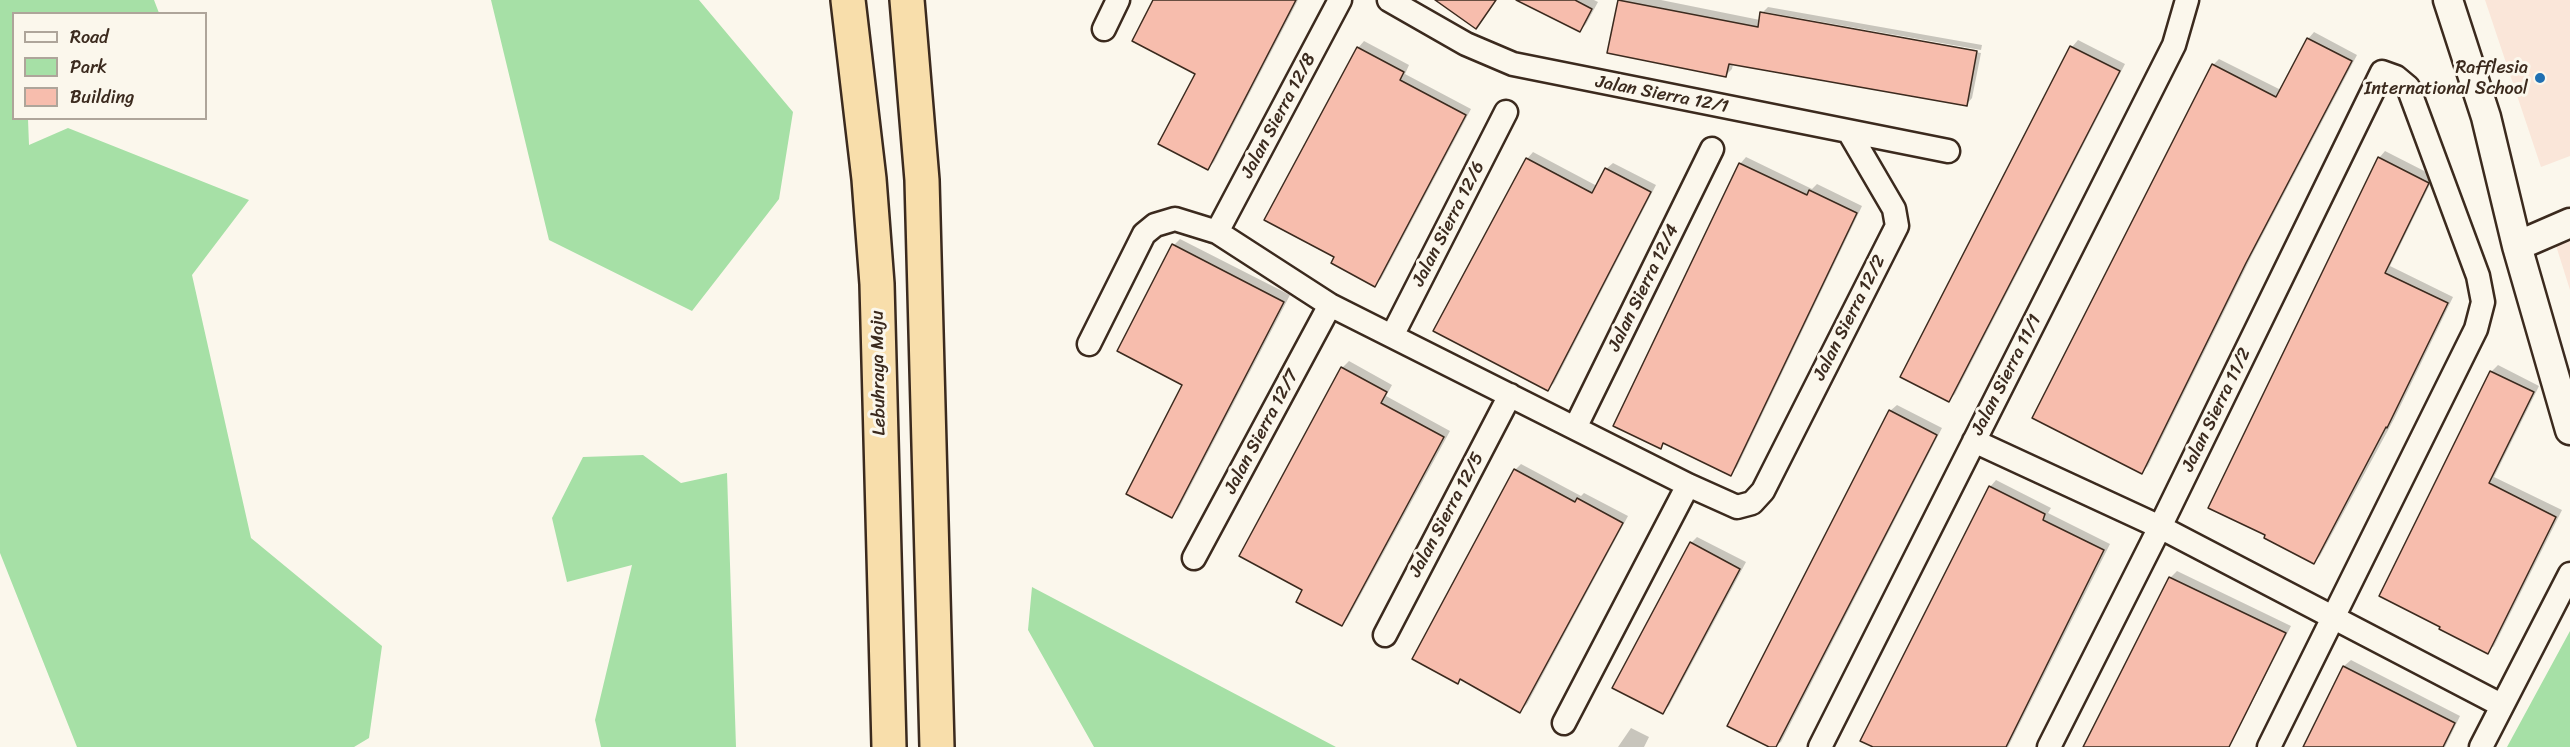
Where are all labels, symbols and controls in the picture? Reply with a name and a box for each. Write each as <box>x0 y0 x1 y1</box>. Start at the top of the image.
legend <box>12 12 207 120</box>
text: Road <box>70 21 109 53</box>
street label: Jalan Sierra 12/8 <box>1237 50 1321 182</box>
text: Park <box>70 51 107 83</box>
place label: Rafflesia International School <box>2364 57 2528 100</box>
marker: Rafflesia International School <box>2533 71 2547 85</box>
street label: Jalan Sierra 12/1 <box>1594 72 1730 118</box>
text: Building <box>70 81 134 113</box>
street label: Jalan Sierra 12/6 <box>1408 158 1490 290</box>
street label: Jalan Sierra 12/4 <box>1604 221 1684 355</box>
street label: Jalan Sierra 12/2 <box>1809 252 1891 384</box>
street label: Lebuhraya Maju <box>867 310 891 436</box>
street label: Jalan Sierra 11/1 <box>1967 311 2047 439</box>
street label: Jalan Sierra 11/2 <box>2178 345 2256 475</box>
street label: Jalan Sierra 12/7 <box>1220 366 1304 498</box>
street label: Jalan Sierra 12/5 <box>1405 449 1489 581</box>

